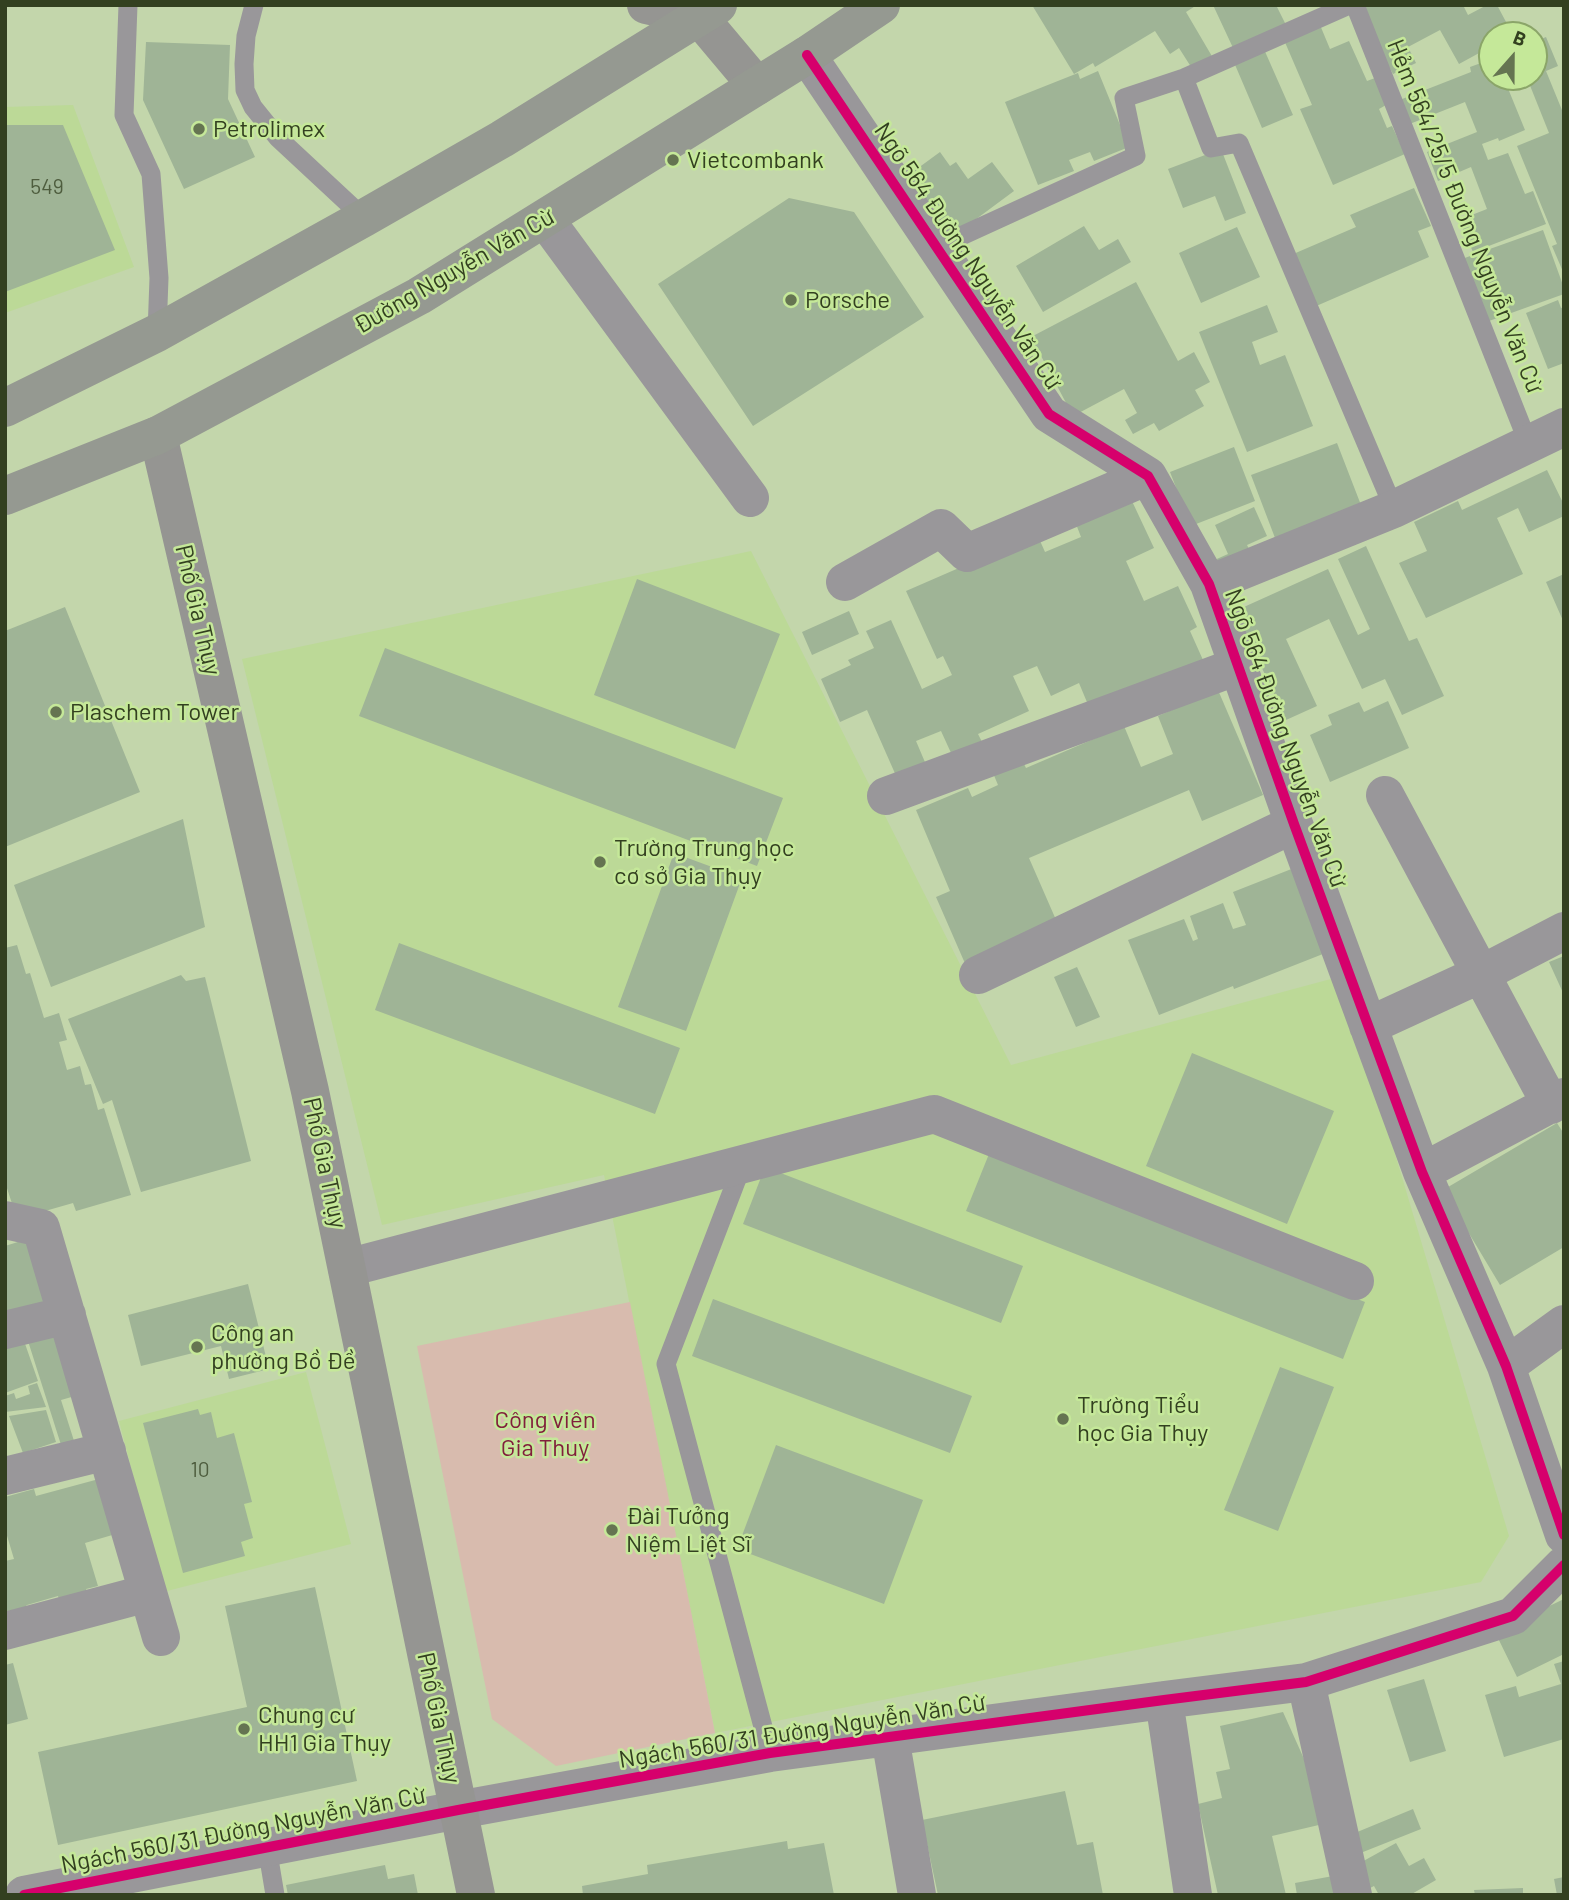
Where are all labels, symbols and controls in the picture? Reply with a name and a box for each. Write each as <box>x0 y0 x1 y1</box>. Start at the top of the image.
north arrow <box>1478 21 1548 91</box>
text: B <box>1510 25 1530 51</box>
street label: Hẻm 564/25/5 Đường Nguyễn Văn Cừ <box>1381 35 1549 397</box>
place label: Petrolimex <box>213 115 325 143</box>
street label: Ngõ 564 Đường Nguyễn Văn Cừ <box>868 117 1068 395</box>
marker: Petrolimex <box>191 121 207 137</box>
place label: Vietcombank <box>687 146 824 174</box>
marker: Vietcombank <box>665 152 681 168</box>
house number: 549 <box>30 174 64 200</box>
street label: Đường Nguyễn Văn Cừ <box>349 202 559 340</box>
place label: Porsche <box>805 286 890 314</box>
marker: Porsche <box>783 292 799 308</box>
street label: Phố Gia Thụy <box>169 542 227 678</box>
street label: Ngõ 564 Đường Nguyễn Văn Cừ <box>1219 585 1353 891</box>
place label: Plaschem Tower <box>70 698 239 726</box>
marker: Plaschem Tower <box>48 704 64 720</box>
place label: Trường Trung học cơ sở Gia Thụy <box>614 834 794 890</box>
marker: Trường Trung học cơ sở Gia Thụy <box>592 854 608 870</box>
street label: Phố Gia Thụy <box>297 1095 353 1231</box>
place label: Công an phường Bồ Đề <box>211 1319 355 1375</box>
marker: Công an phường Bồ Đề <box>189 1339 205 1355</box>
place label: Trường Tiểu học Gia Thụy <box>1077 1391 1208 1447</box>
park label: Công viên Gia Thuỵ <box>494 1406 596 1462</box>
marker: Trường Tiểu học Gia Thụy <box>1055 1411 1071 1427</box>
house number: 10 <box>190 1457 210 1483</box>
place label: Đài Tưởng Niệm Liệt Sĩ <box>626 1502 751 1558</box>
marker: Đài Tưởng Niệm Liệt Sĩ <box>604 1522 620 1538</box>
street label: Phố Gia Thụy <box>411 1650 467 1786</box>
street label: Ngách 560/31 Đường Nguyễn Văn Cừ <box>617 1688 987 1774</box>
place label: Chung cư HH1 Gia Thụy <box>258 1701 391 1757</box>
marker: Chung cư HH1 Gia Thụy <box>236 1721 252 1737</box>
street label: Ngách 560/31 Đường Nguyễn Văn Cừ <box>58 1781 428 1879</box>

